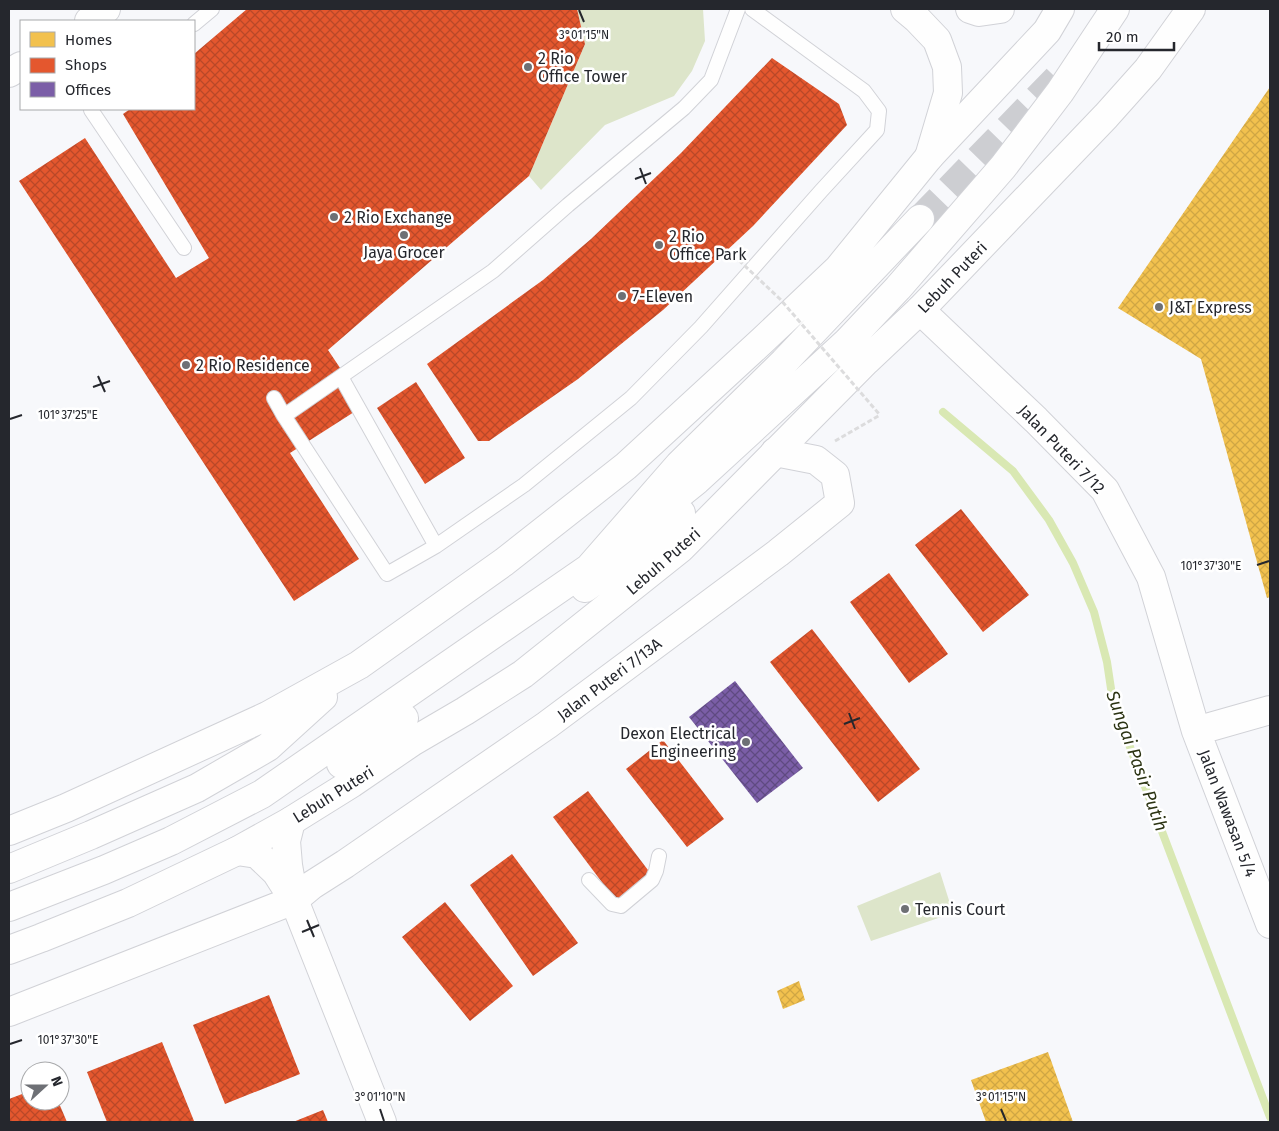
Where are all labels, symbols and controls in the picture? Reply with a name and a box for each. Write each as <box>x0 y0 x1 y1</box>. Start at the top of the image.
legend <box>20 20 195 110</box>
scale bar <box>1099 20 1174 52</box>
text: 3°01'15"N <box>559 28 609 42</box>
text: 20 m <box>1106 28 1139 46</box>
text: Homes <box>65 31 112 49</box>
place label: 2 Rio Office Tower <box>538 49 628 86</box>
text: Shops <box>65 56 107 74</box>
marker: 2 Rio Office Tower <box>522 61 534 73</box>
text: Offices <box>65 81 111 99</box>
place label: 2 Rio Exchange <box>344 208 452 227</box>
marker: 2 Rio Exchange <box>328 211 340 223</box>
place label: 2 Rio Office Park <box>669 227 747 264</box>
marker: Jaya Grocer <box>398 229 410 241</box>
street label: Lebuh Puteri <box>914 238 991 317</box>
marker: 2 Rio Office Park <box>653 239 665 251</box>
place label: Jaya Grocer <box>363 243 445 262</box>
place label: 7-Eleven <box>632 287 693 306</box>
marker: 7-Eleven <box>616 290 628 302</box>
place label: J&T Express <box>1169 298 1252 317</box>
marker: J&T Express <box>1153 301 1165 313</box>
place label: 2 Rio Residence <box>196 356 310 375</box>
marker: 2 Rio Residence <box>180 359 192 371</box>
street label: Jalan Puteri 7/12 <box>1014 401 1109 498</box>
text: 101°37'25"E <box>38 408 98 422</box>
street label: Lebuh Puteri <box>622 524 704 599</box>
text: 101°37'30"E <box>1181 559 1241 573</box>
street label: Jalan Puteri 7/13A <box>553 634 666 725</box>
water label: Sungai Pasir Putih <box>1101 687 1173 834</box>
place label: Dexon Electrical Engineering <box>620 724 737 761</box>
marker: Dexon Electrical Engineering <box>740 736 752 748</box>
street label: Jalan Wawasan 5/4 <box>1194 747 1261 880</box>
street label: Lebuh Puteri <box>289 762 377 827</box>
place label: Tennis Court <box>915 900 1006 919</box>
marker: Tennis Court <box>899 903 911 915</box>
text: 101°37'30"E <box>38 1033 98 1047</box>
north arrow <box>20 1061 70 1111</box>
text: N <box>47 1074 66 1089</box>
text: 3°01'10"N <box>354 1090 406 1104</box>
text: 3°01'15"N <box>976 1090 1026 1104</box>

